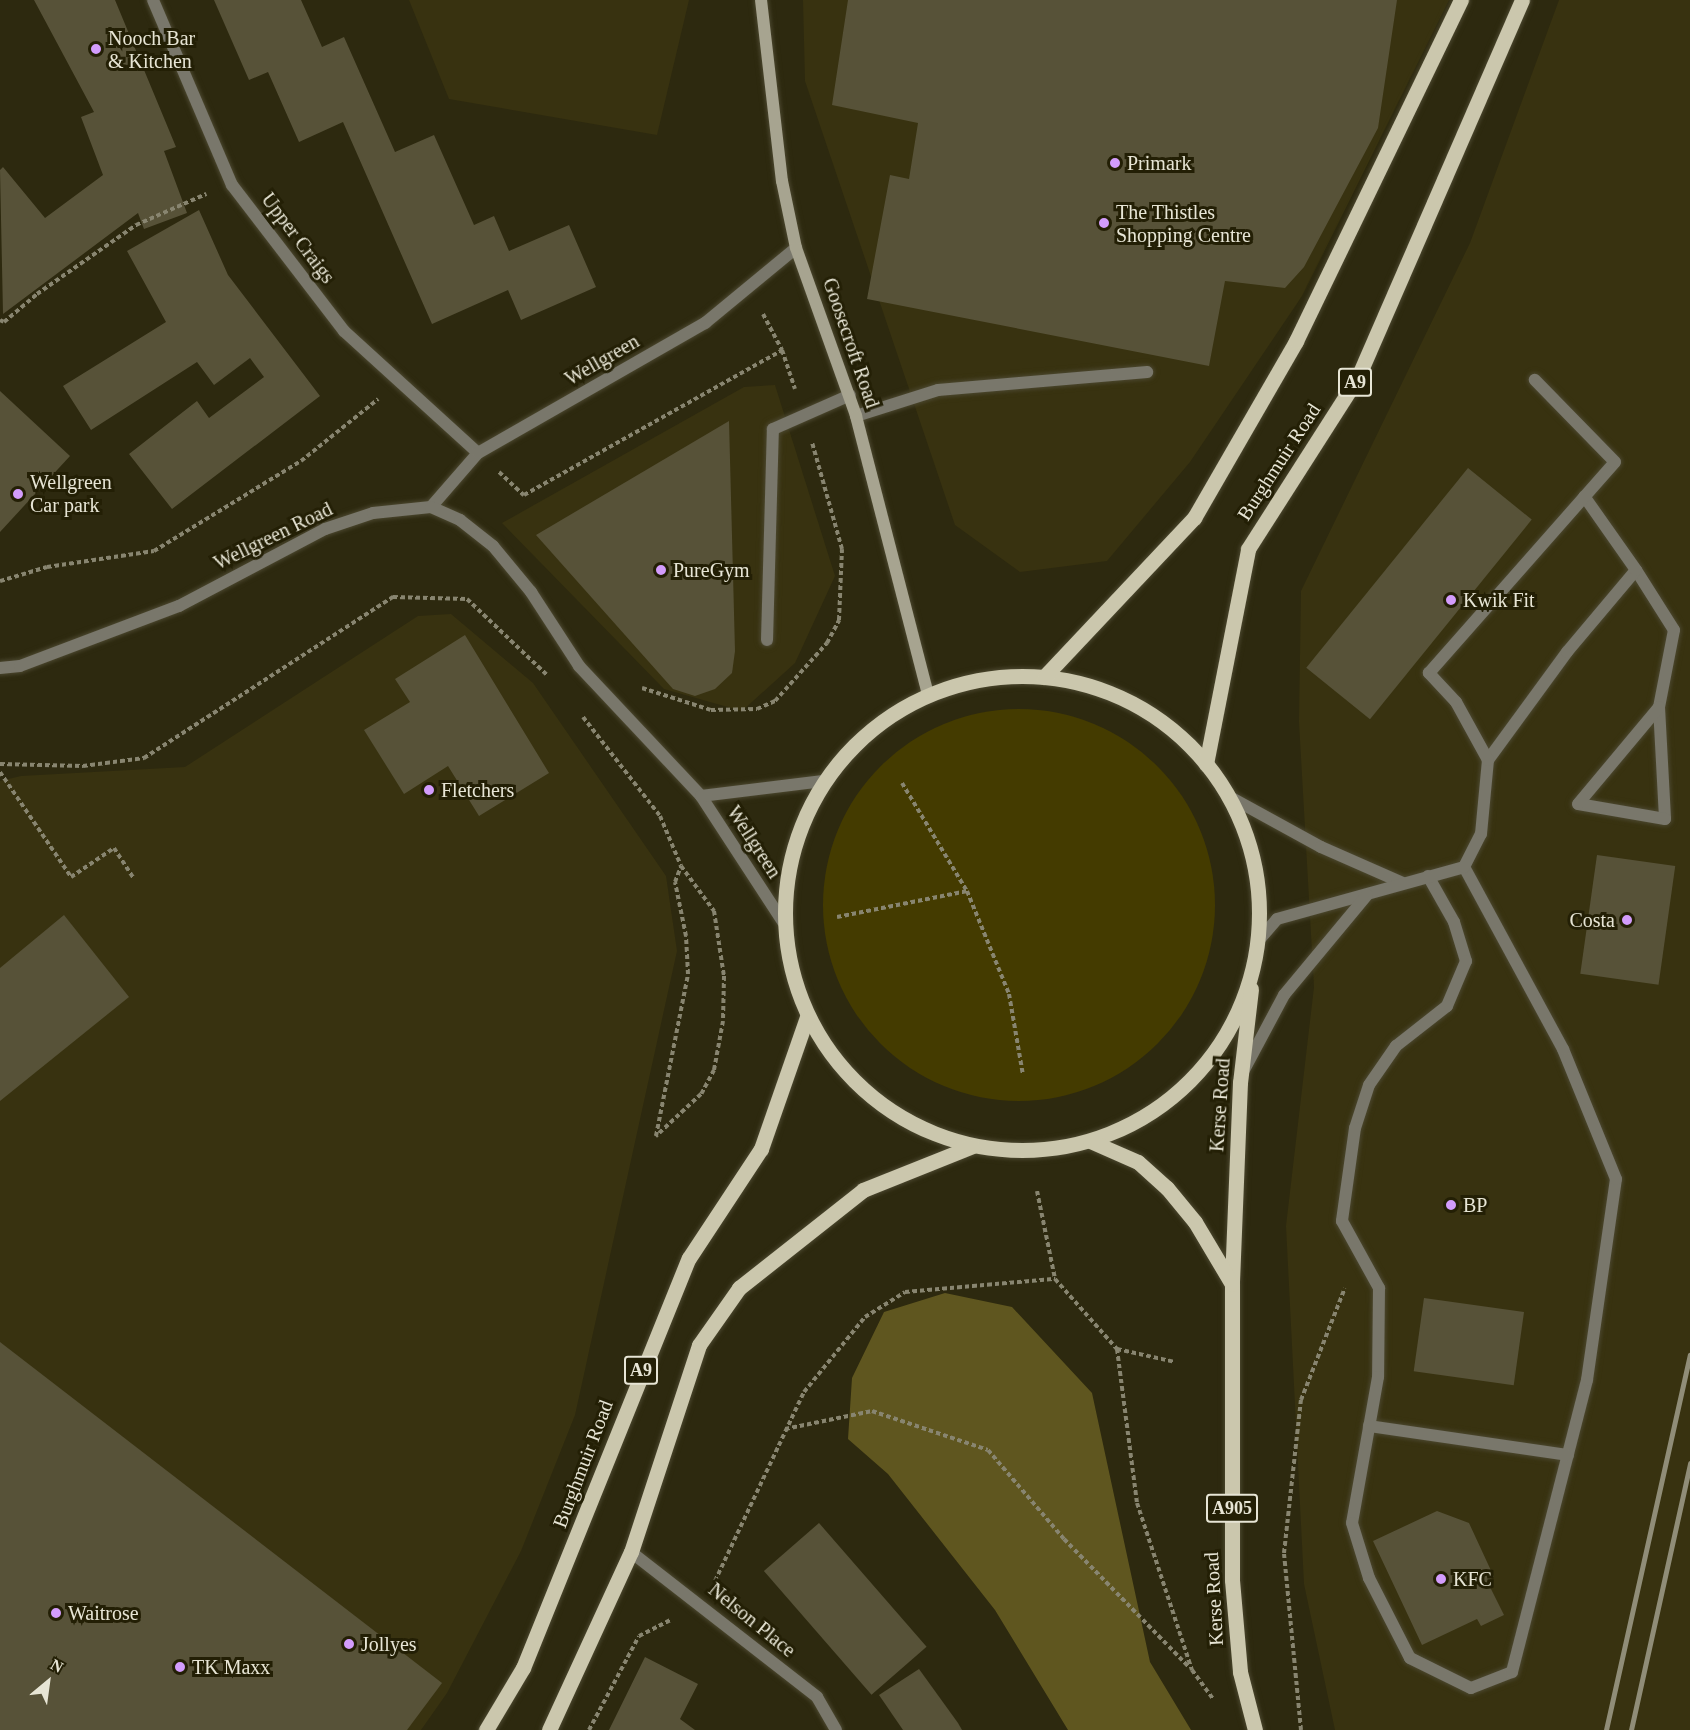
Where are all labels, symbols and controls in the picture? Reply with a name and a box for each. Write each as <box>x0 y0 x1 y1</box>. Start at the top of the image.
place label: Nooch Bar & Kitchen <box>108 26 195 73</box>
marker: Nooch Bar & Kitchen <box>89 42 103 56</box>
place label: Primark <box>1127 151 1191 175</box>
marker: Primark <box>1108 156 1122 170</box>
street label: Upper Craigs <box>256 188 340 288</box>
place label: The Thistles Shopping Centre <box>1116 200 1251 247</box>
marker: The Thistles Shopping Centre <box>1097 216 1111 230</box>
street label: Goosecroft Road <box>818 275 884 411</box>
street label: Wellgreen <box>561 329 643 391</box>
road number: A9 <box>1337 367 1373 397</box>
street label: Burghmuir Road <box>1232 399 1326 525</box>
place label: Wellgreen Car park <box>30 470 112 517</box>
marker: Wellgreen Car park <box>11 487 25 501</box>
street label: Wellgreen Road <box>210 497 336 575</box>
place label: PureGym <box>673 558 750 582</box>
marker: PureGym <box>654 563 668 577</box>
place label: Kwik Fit <box>1463 588 1535 612</box>
marker: Kwik Fit <box>1444 593 1458 607</box>
place label: Fletchers <box>441 778 514 802</box>
marker: Fletchers <box>422 783 436 797</box>
street label: Wellgreen <box>722 801 786 883</box>
place label: Costa <box>1569 908 1615 932</box>
marker: Costa <box>1620 913 1634 927</box>
street label: Kerse Road <box>1205 1057 1235 1153</box>
place label: BP <box>1463 1193 1487 1217</box>
marker: BP <box>1444 1198 1458 1212</box>
road number: A9 <box>623 1355 659 1385</box>
street label: Burghmuir Road <box>548 1397 618 1531</box>
road number: A905 <box>1205 1493 1259 1523</box>
street label: Kerse Road <box>1200 1552 1228 1646</box>
place label: KFC <box>1453 1567 1492 1591</box>
marker: KFC <box>1434 1572 1448 1586</box>
street label: Nelson Place <box>704 1578 800 1662</box>
place label: Waitrose <box>68 1601 139 1625</box>
marker: Waitrose <box>49 1606 63 1620</box>
place label: Jollyes <box>361 1632 417 1656</box>
marker: Jollyes <box>342 1637 356 1651</box>
north arrow <box>18 1652 78 1712</box>
place label: TK Maxx <box>192 1655 270 1679</box>
text: N <box>48 1656 66 1676</box>
marker: TK Maxx <box>173 1660 187 1674</box>

